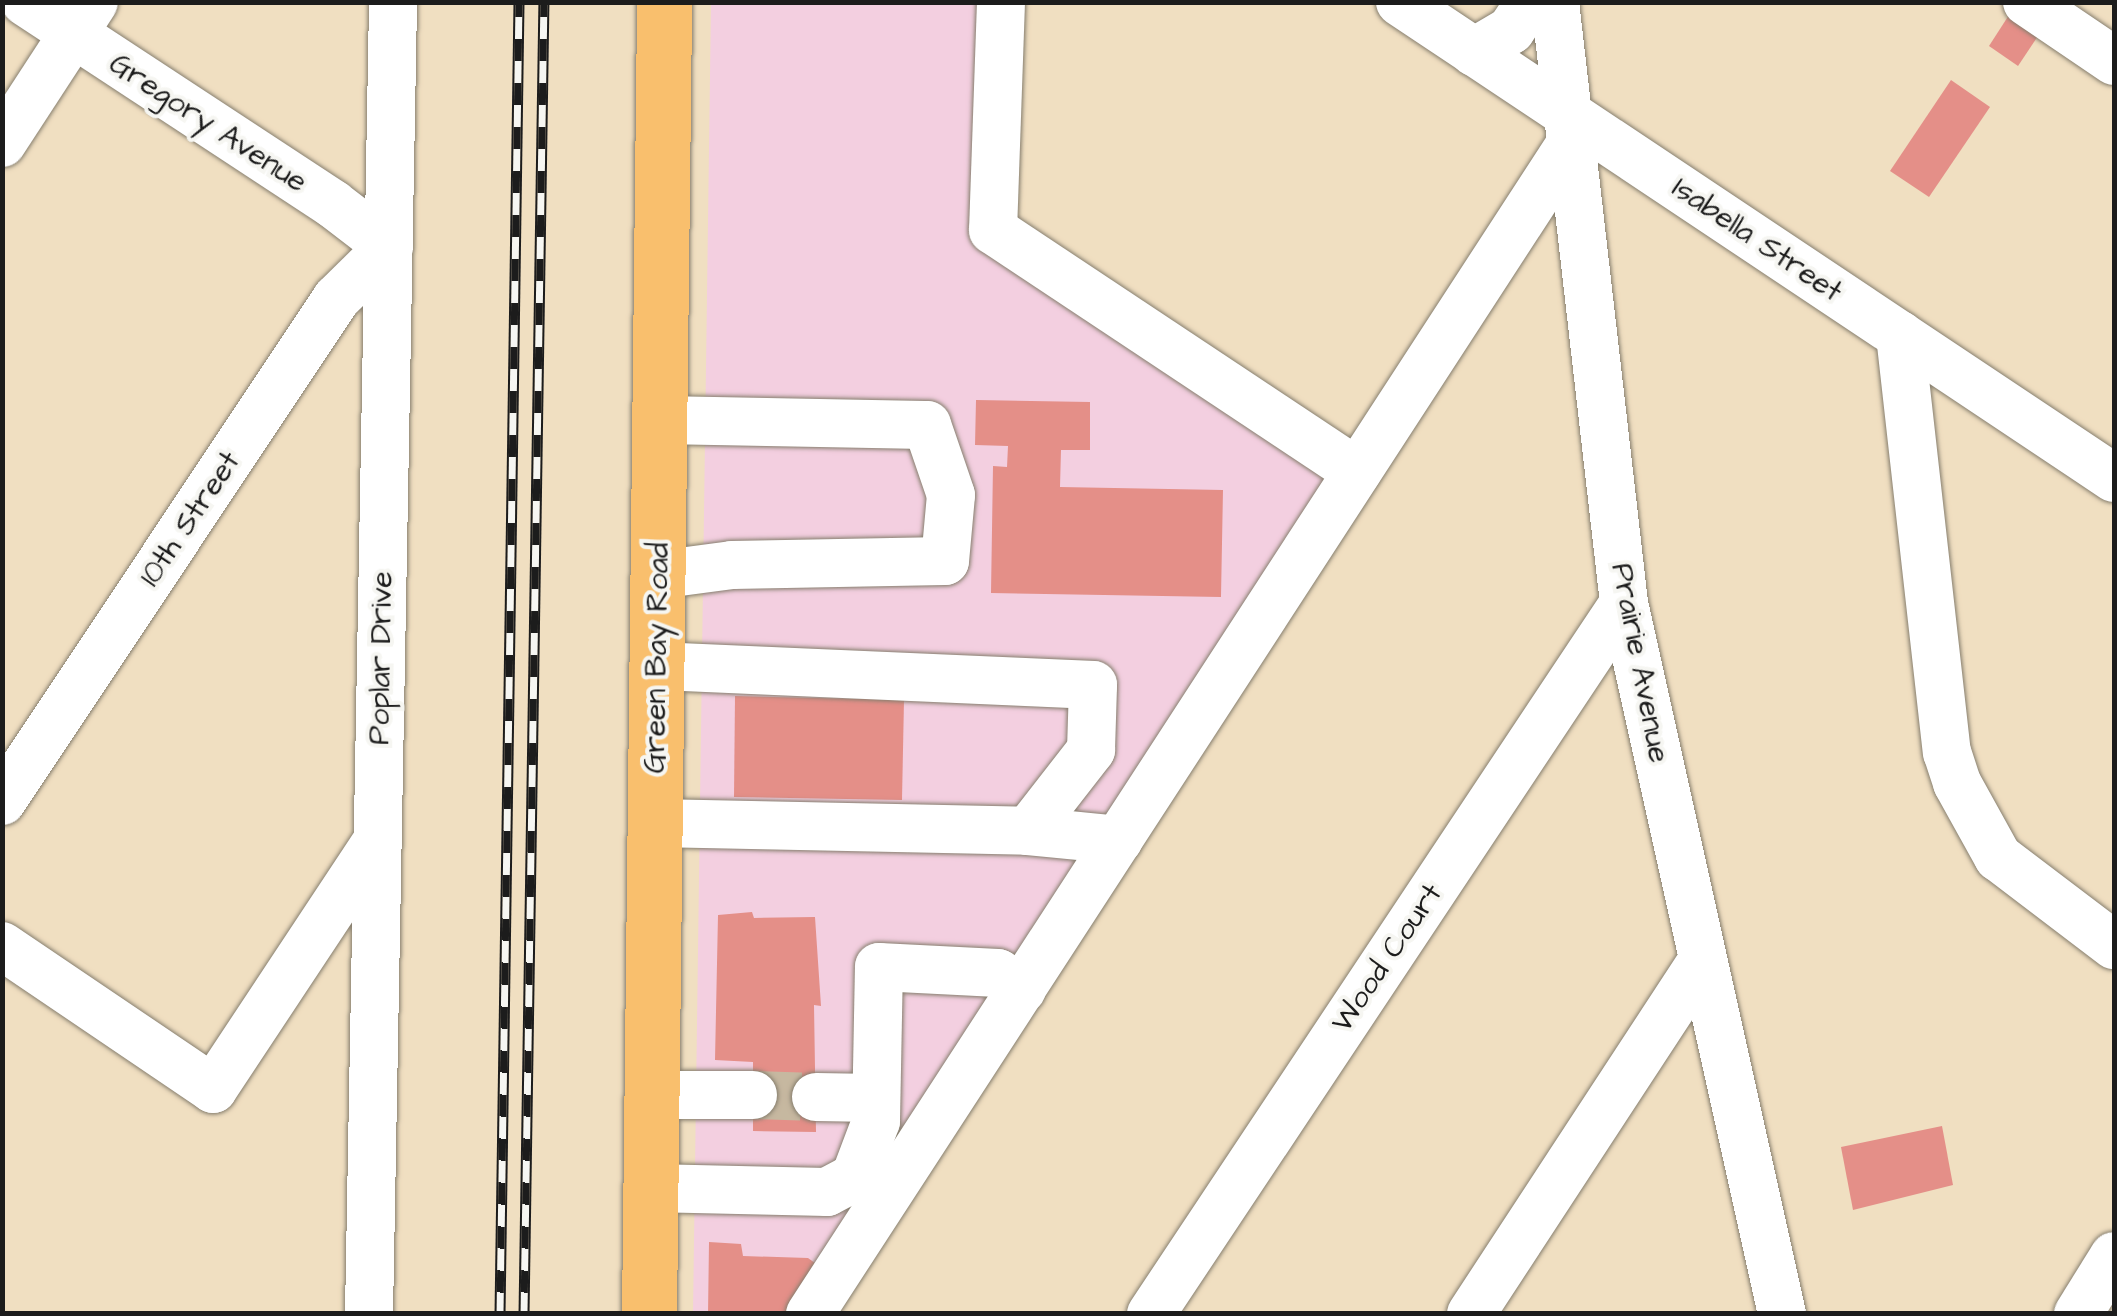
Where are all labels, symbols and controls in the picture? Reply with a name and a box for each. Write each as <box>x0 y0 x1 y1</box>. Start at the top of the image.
street label: Gregory Avenue <box>102 46 314 200</box>
street label: Isabella Street <box>1665 170 1849 310</box>
street label: 10th Street <box>132 445 248 593</box>
street label: Green Bay Road <box>637 542 677 774</box>
street label: Prairie Avenue <box>1603 560 1677 766</box>
street label: Poplar Drive <box>361 571 401 745</box>
street label: Wood Court <box>1324 877 1450 1039</box>

